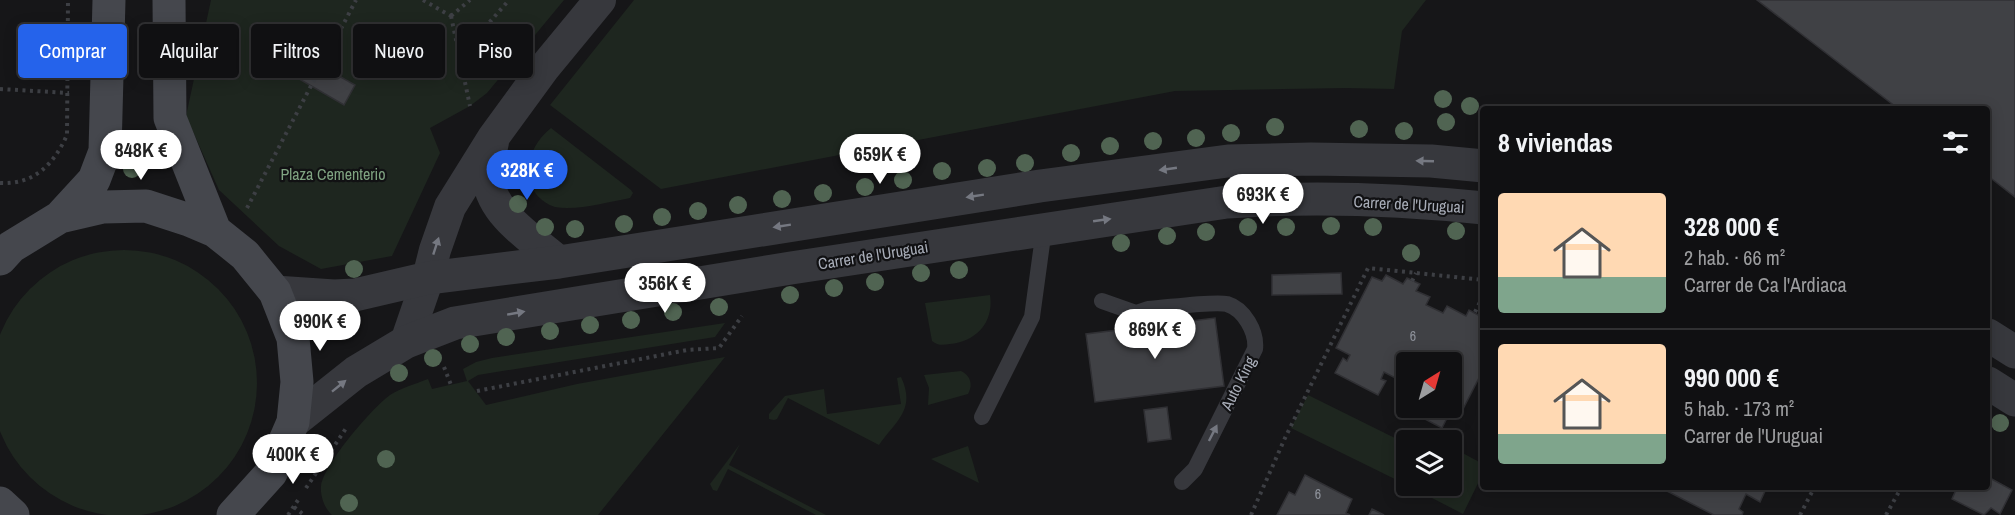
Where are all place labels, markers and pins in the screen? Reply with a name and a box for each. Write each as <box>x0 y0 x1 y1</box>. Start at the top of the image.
pin: 848K € <box>92 130 190 181</box>
pin: 659K € <box>831 134 929 185</box>
pin: 328K € <box>478 150 576 201</box>
pin: 693K € <box>1214 174 1312 225</box>
pin: 356K € <box>616 263 714 314</box>
pin: 990K € <box>271 301 369 352</box>
pin: 869K € <box>1106 309 1204 360</box>
pin: 400K € <box>244 434 342 485</box>

